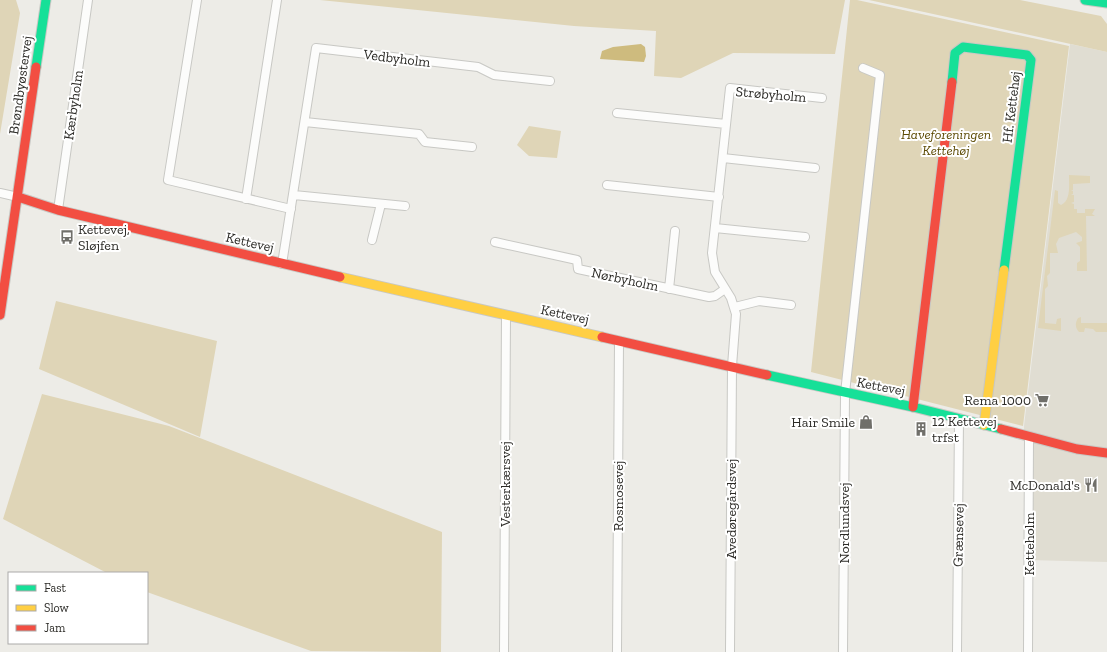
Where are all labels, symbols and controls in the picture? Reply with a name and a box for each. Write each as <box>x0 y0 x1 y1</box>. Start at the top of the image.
street label: Brøndbyøstervej <box>5 35 36 136</box>
street label: Vedbyholm <box>361 46 431 71</box>
street label: Kærbyholm <box>60 69 87 141</box>
street label: Hf. Kettehøj <box>999 70 1024 144</box>
street label: Strøbyholm <box>735 83 807 106</box>
park label: Haveforeningen Kettehøj <box>901 126 991 159</box>
place label: Kettevej, Sløjfen <box>78 221 130 254</box>
bus stop icon: Kettevej, Sløjfen <box>59 229 75 245</box>
street label: Kettevej <box>224 229 276 256</box>
street label: Nørbyholm <box>590 264 660 295</box>
street label: Kettevej <box>539 301 591 328</box>
street label: Kettevej <box>855 373 907 400</box>
place label: Rema 1000 <box>964 392 1031 409</box>
supermarket icon: Rema 1000 <box>1034 392 1050 408</box>
place label: 12 Kettevej trfst <box>932 413 997 446</box>
place label: Hair Smile <box>791 414 855 431</box>
shop icon: Hair Smile <box>858 414 874 430</box>
building icon: 12 Kettevej trfst <box>913 421 929 437</box>
street label: Vesterkærsvej <box>497 441 514 528</box>
street label: Avedøregårdsvej <box>723 459 740 559</box>
street label: Rosmosevej <box>610 461 627 531</box>
place label: McDonald's <box>1010 477 1080 494</box>
restaurant icon: McDonald's <box>1083 477 1099 493</box>
street label: Nordlundsvej <box>836 482 853 564</box>
street label: Grænsevej <box>949 503 968 567</box>
street label: Ketteholm <box>1021 512 1038 576</box>
legend <box>8 572 148 644</box>
text: Fast <box>44 581 67 595</box>
text: Slow <box>44 601 70 615</box>
text: Jam <box>44 621 66 635</box>

